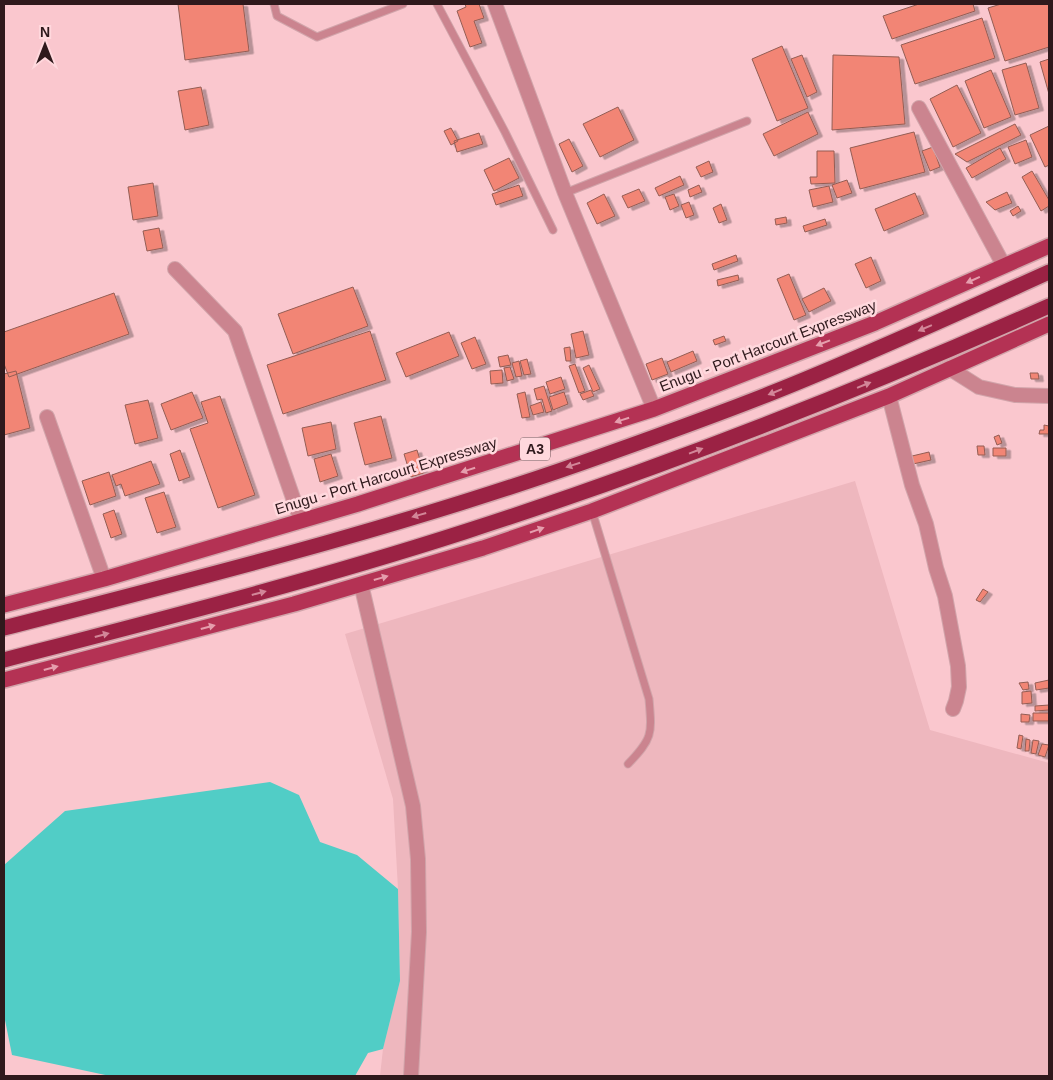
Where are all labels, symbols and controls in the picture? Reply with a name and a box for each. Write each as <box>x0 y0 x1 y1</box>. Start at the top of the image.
north arrow <box>20 20 70 70</box>
text: N <box>40 24 50 40</box>
one-way arrow <box>966 276 980 284</box>
street label: Enugu - Port Harcourt Expressway <box>657 296 879 395</box>
one-way arrow <box>918 325 932 333</box>
one-way arrow <box>816 340 830 348</box>
one-way arrow <box>857 381 872 389</box>
one-way arrow <box>768 388 782 396</box>
one-way arrow <box>614 416 629 424</box>
street label: Enugu - Port Harcourt Expressway <box>273 433 499 517</box>
road number: A3 <box>520 438 550 460</box>
one-way arrow <box>689 446 703 454</box>
one-way arrow <box>566 462 581 470</box>
one-way arrow <box>460 466 475 474</box>
one-way arrow <box>411 512 426 520</box>
one-way arrow <box>529 526 544 533</box>
one-way arrow <box>374 574 389 582</box>
one-way arrow <box>251 589 266 597</box>
one-way arrow <box>201 623 216 631</box>
one-way arrow <box>94 630 109 638</box>
one-way arrow <box>43 664 58 672</box>

